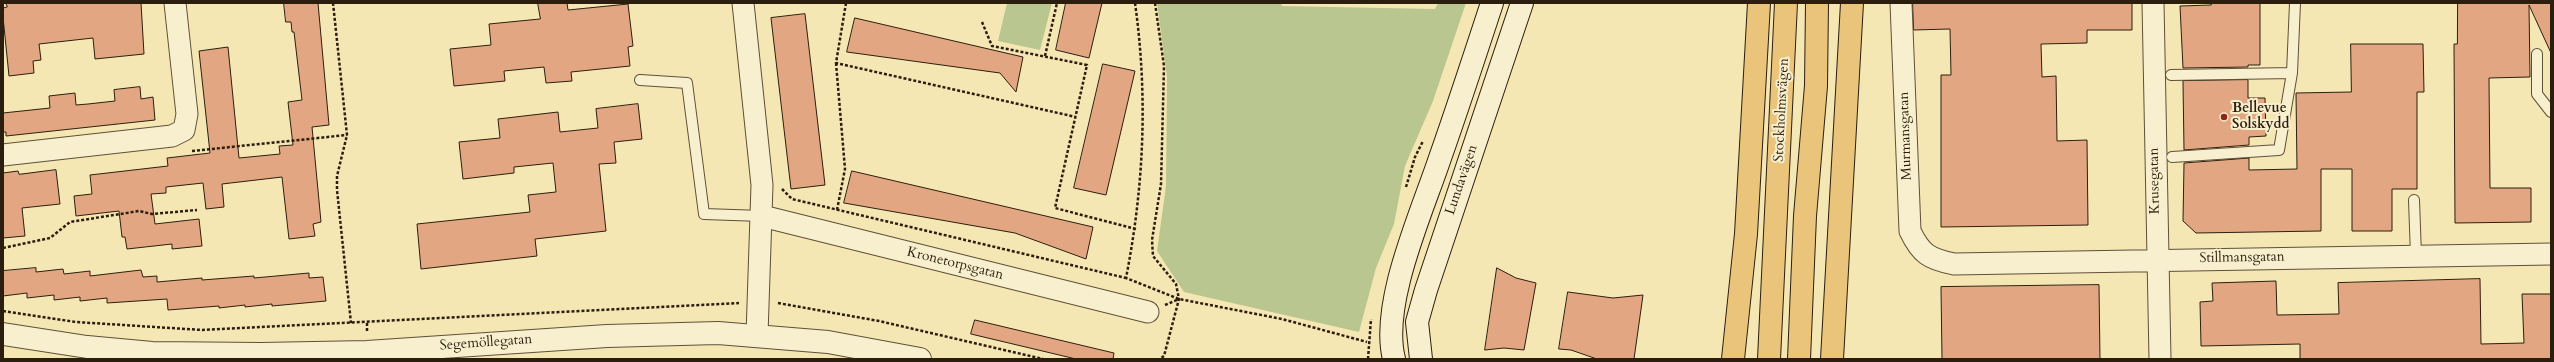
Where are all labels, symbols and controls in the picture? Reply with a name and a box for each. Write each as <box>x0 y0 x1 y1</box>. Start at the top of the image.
street label: Stockholmsvägen <box>1771 58 1793 162</box>
street label: Murmansgatan <box>1896 91 1916 181</box>
place label: Bellevue Solskydd <box>2232 101 2289 134</box>
marker: Bellevue Solskydd <box>2219 112 2229 122</box>
street label: Lundavägen <box>1442 143 1482 217</box>
street label: Krusegatan <box>2146 148 2164 214</box>
street label: Kronetorpsgatan <box>905 244 1005 284</box>
street label: Stillmansgatan <box>2199 249 2285 267</box>
street label: Segemöllegatan <box>439 331 533 355</box>

